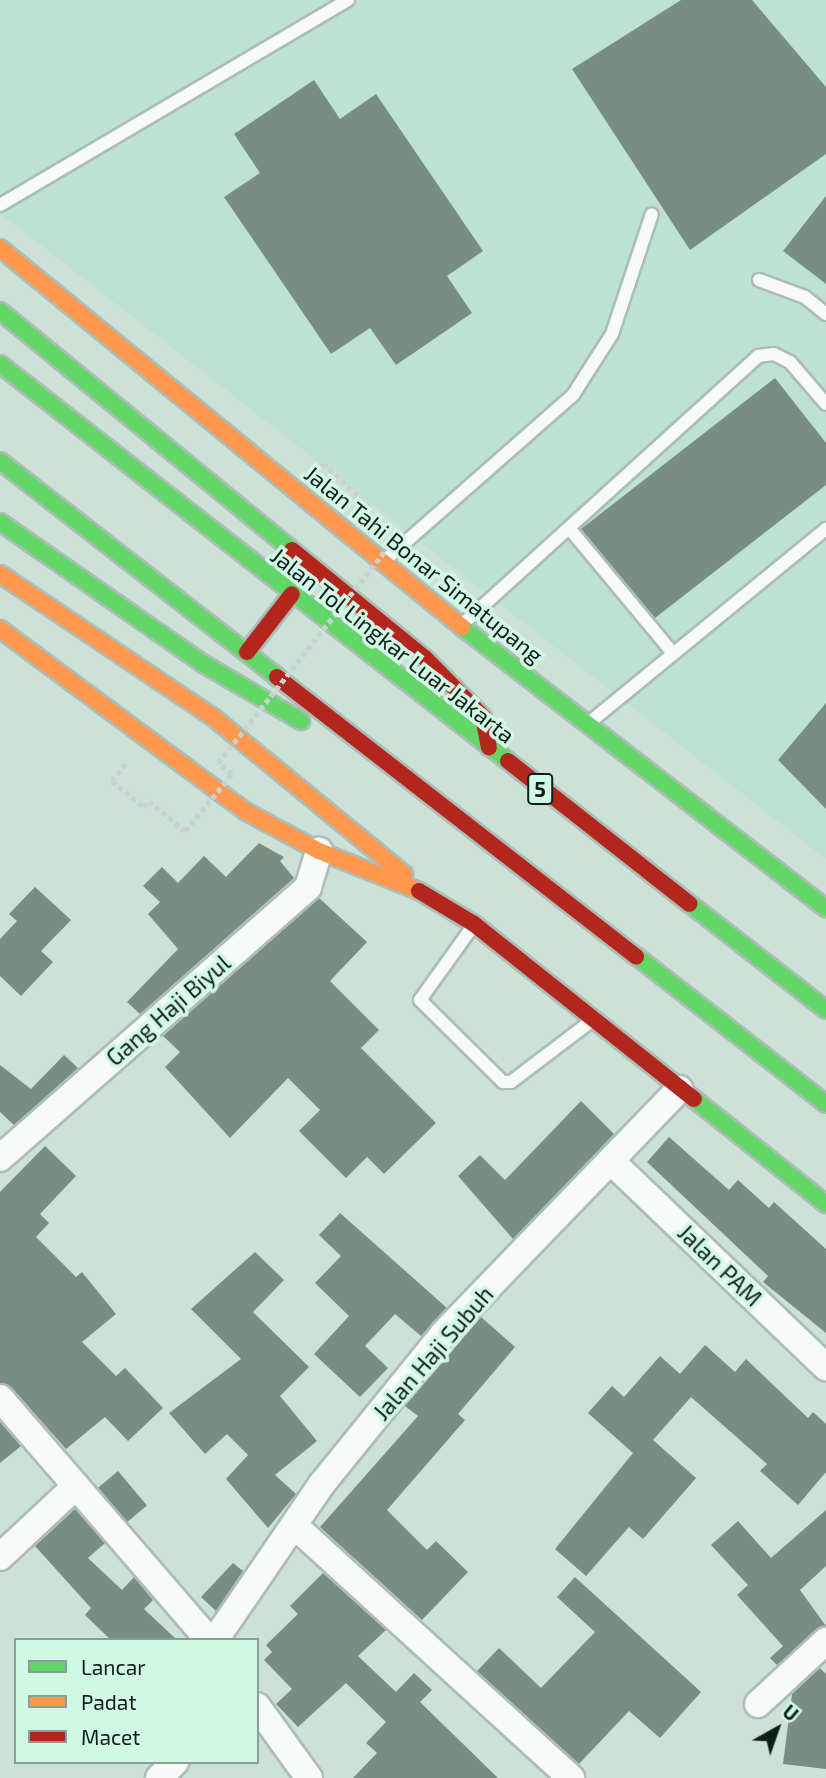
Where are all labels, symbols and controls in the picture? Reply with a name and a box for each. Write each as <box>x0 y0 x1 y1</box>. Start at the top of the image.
street label: Jalan Tahi Bonar Simatupang <box>299 459 549 669</box>
street label: Jalan Tol Lingkar Luar Jakarta <box>265 541 521 749</box>
road number: 5 <box>526 772 554 806</box>
street label: Gang Haji Biyul <box>100 949 236 1071</box>
street label: Jalan PAM <box>672 1218 768 1312</box>
street label: Jalan Haji Subuh <box>367 1280 499 1426</box>
legend <box>14 1638 259 1764</box>
text: Lancar <box>81 1654 146 1679</box>
text: Padat <box>81 1689 136 1714</box>
north arrow <box>742 1694 812 1764</box>
text: U <box>778 1700 803 1726</box>
text: Macet <box>81 1724 140 1749</box>

